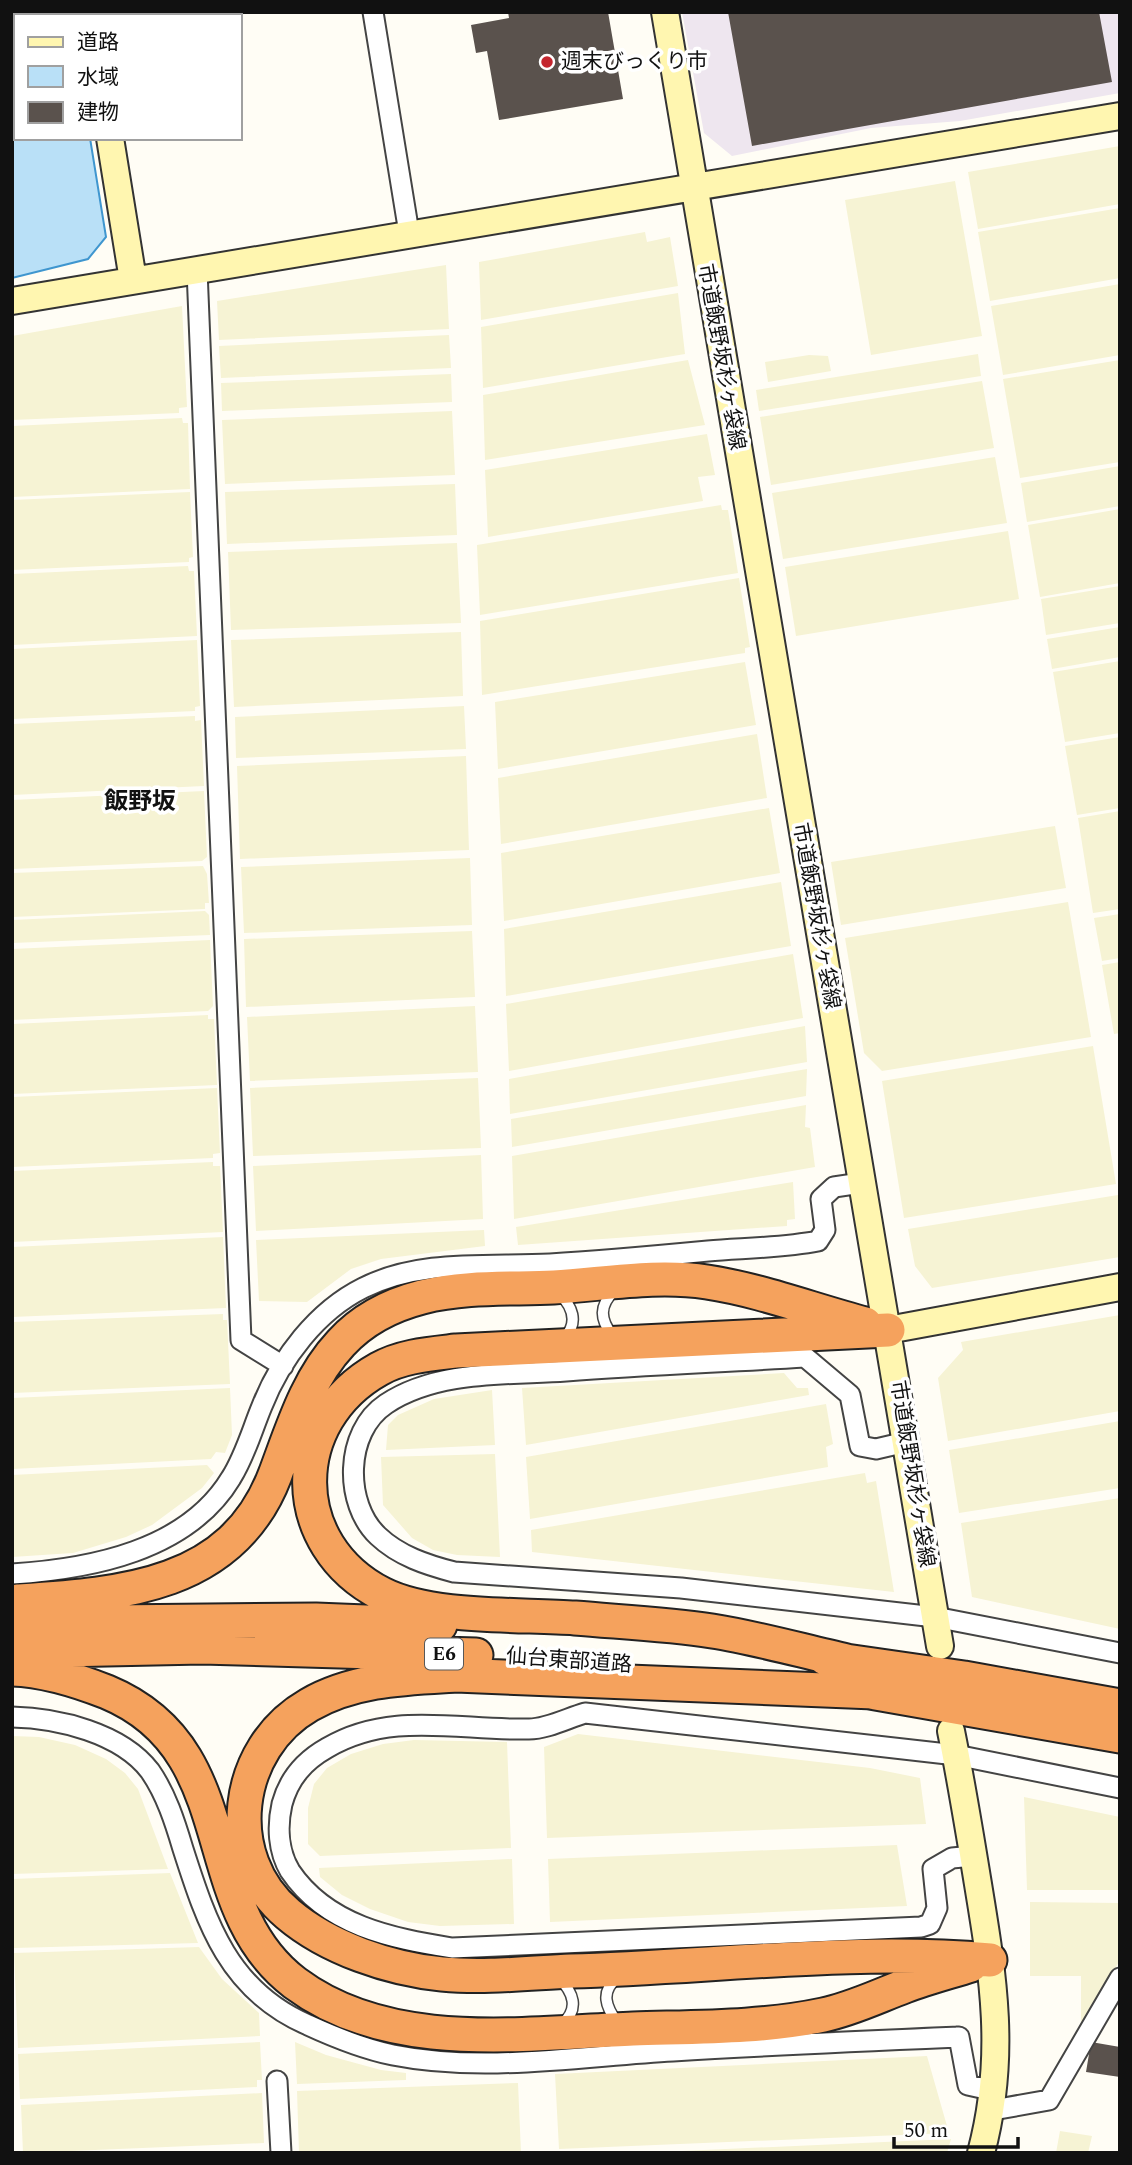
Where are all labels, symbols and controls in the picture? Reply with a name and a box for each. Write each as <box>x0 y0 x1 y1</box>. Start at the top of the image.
legend <box>14 14 242 140</box>
text: 道路 <box>77 27 119 59</box>
place label: 週末びっくり市 <box>561 46 708 78</box>
marker: 週末びっくり市 <box>539 54 555 70</box>
text: 水域 <box>77 62 119 94</box>
text: 建物 <box>77 97 119 129</box>
street label: 市道飯野坂杉ヶ袋線 <box>689 261 753 453</box>
district label: 飯野坂 <box>104 784 176 820</box>
street label: 市道飯野坂杉ヶ袋線 <box>784 820 848 1012</box>
street label: 市道飯野坂杉ヶ袋線 <box>881 1378 943 1570</box>
road number: E6 <box>425 1638 463 1670</box>
street label: 仙台東部道路 <box>505 1641 633 1681</box>
scale bar <box>894 2106 1018 2150</box>
text: 50 m <box>904 2115 948 2147</box>

